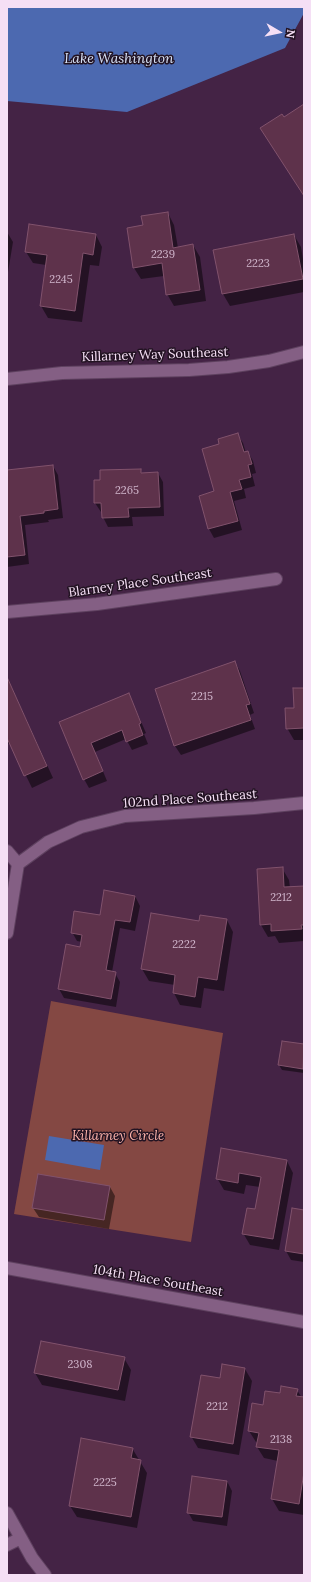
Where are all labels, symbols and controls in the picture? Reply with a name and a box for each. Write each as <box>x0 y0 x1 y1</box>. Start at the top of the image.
north arrow <box>259 12 299 52</box>
text: N <box>283 29 298 39</box>
water label: Lake Washington <box>64 51 174 67</box>
house number: 2239 <box>151 248 175 262</box>
house number: 2223 <box>246 257 270 271</box>
house number: 2245 <box>49 273 73 287</box>
street label: Killarney Way Southeast <box>81 345 229 365</box>
house number: 2265 <box>115 484 139 498</box>
street label: Blarney Place Southeast <box>67 565 213 601</box>
house number: 2215 <box>191 690 213 704</box>
street label: 102nd Place Southeast <box>122 787 258 811</box>
house number: 2212 <box>270 891 292 905</box>
house number: 2222 <box>172 938 196 952</box>
park label: Killarney Circle <box>72 1128 164 1144</box>
street label: 104th Place Southeast <box>92 1262 224 1300</box>
house number: 2308 <box>68 1358 92 1372</box>
house number: 2212 <box>206 1400 228 1414</box>
house number: 2138 <box>270 1433 292 1447</box>
house number: 2225 <box>93 1476 117 1490</box>

